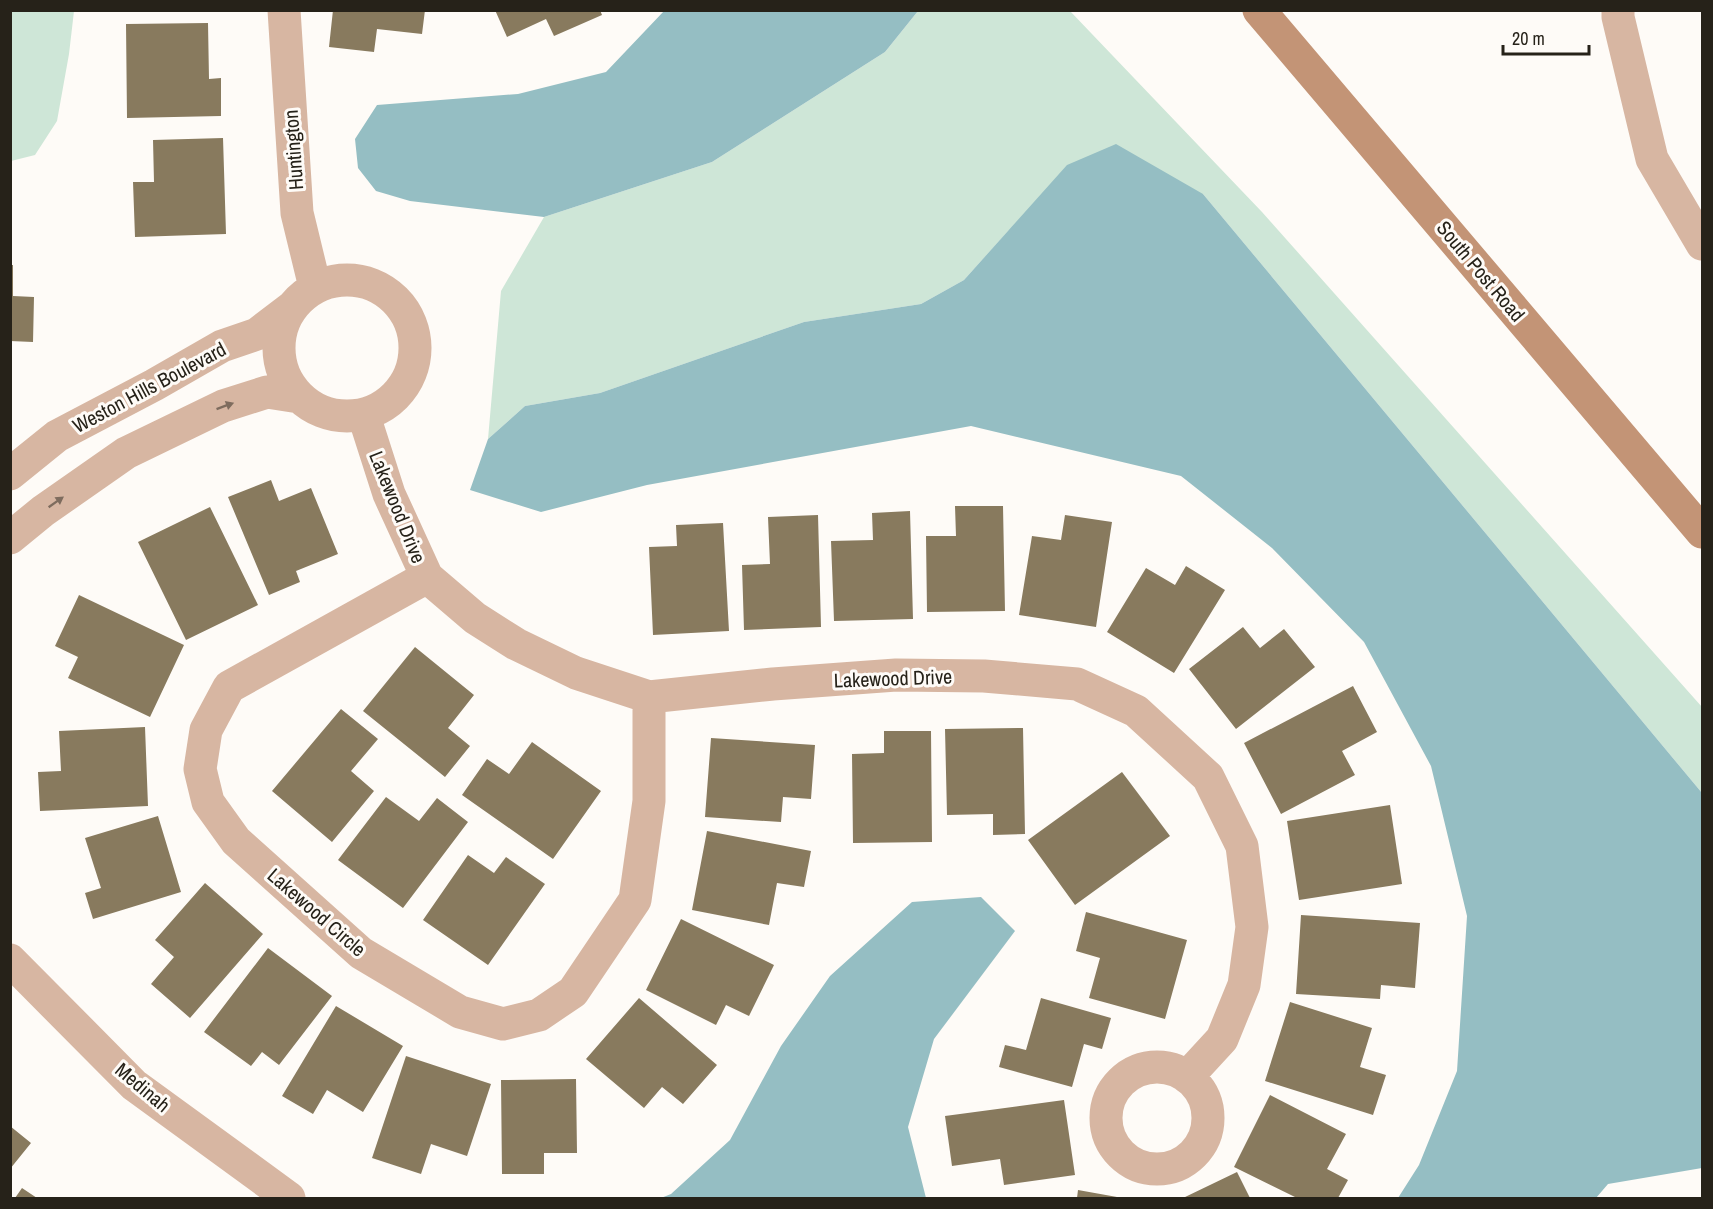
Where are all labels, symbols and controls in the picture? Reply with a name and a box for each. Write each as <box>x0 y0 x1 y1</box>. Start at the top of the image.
scale bar <box>1503 18 1588 56</box>
text: 20 m <box>1512 26 1545 51</box>
street label: Huntington <box>277 109 309 191</box>
street label: South Post Road <box>1431 215 1531 327</box>
street label: Weston Hills Boulevard <box>68 335 230 439</box>
one-way arrow <box>216 400 234 410</box>
street label: Lakewood Drive <box>363 447 433 567</box>
one-way arrow <box>48 496 64 508</box>
street label: Lakewood Drive <box>833 662 953 694</box>
street label: Lakewood Circle <box>262 862 372 962</box>
street label: Medinah <box>110 1056 176 1118</box>

